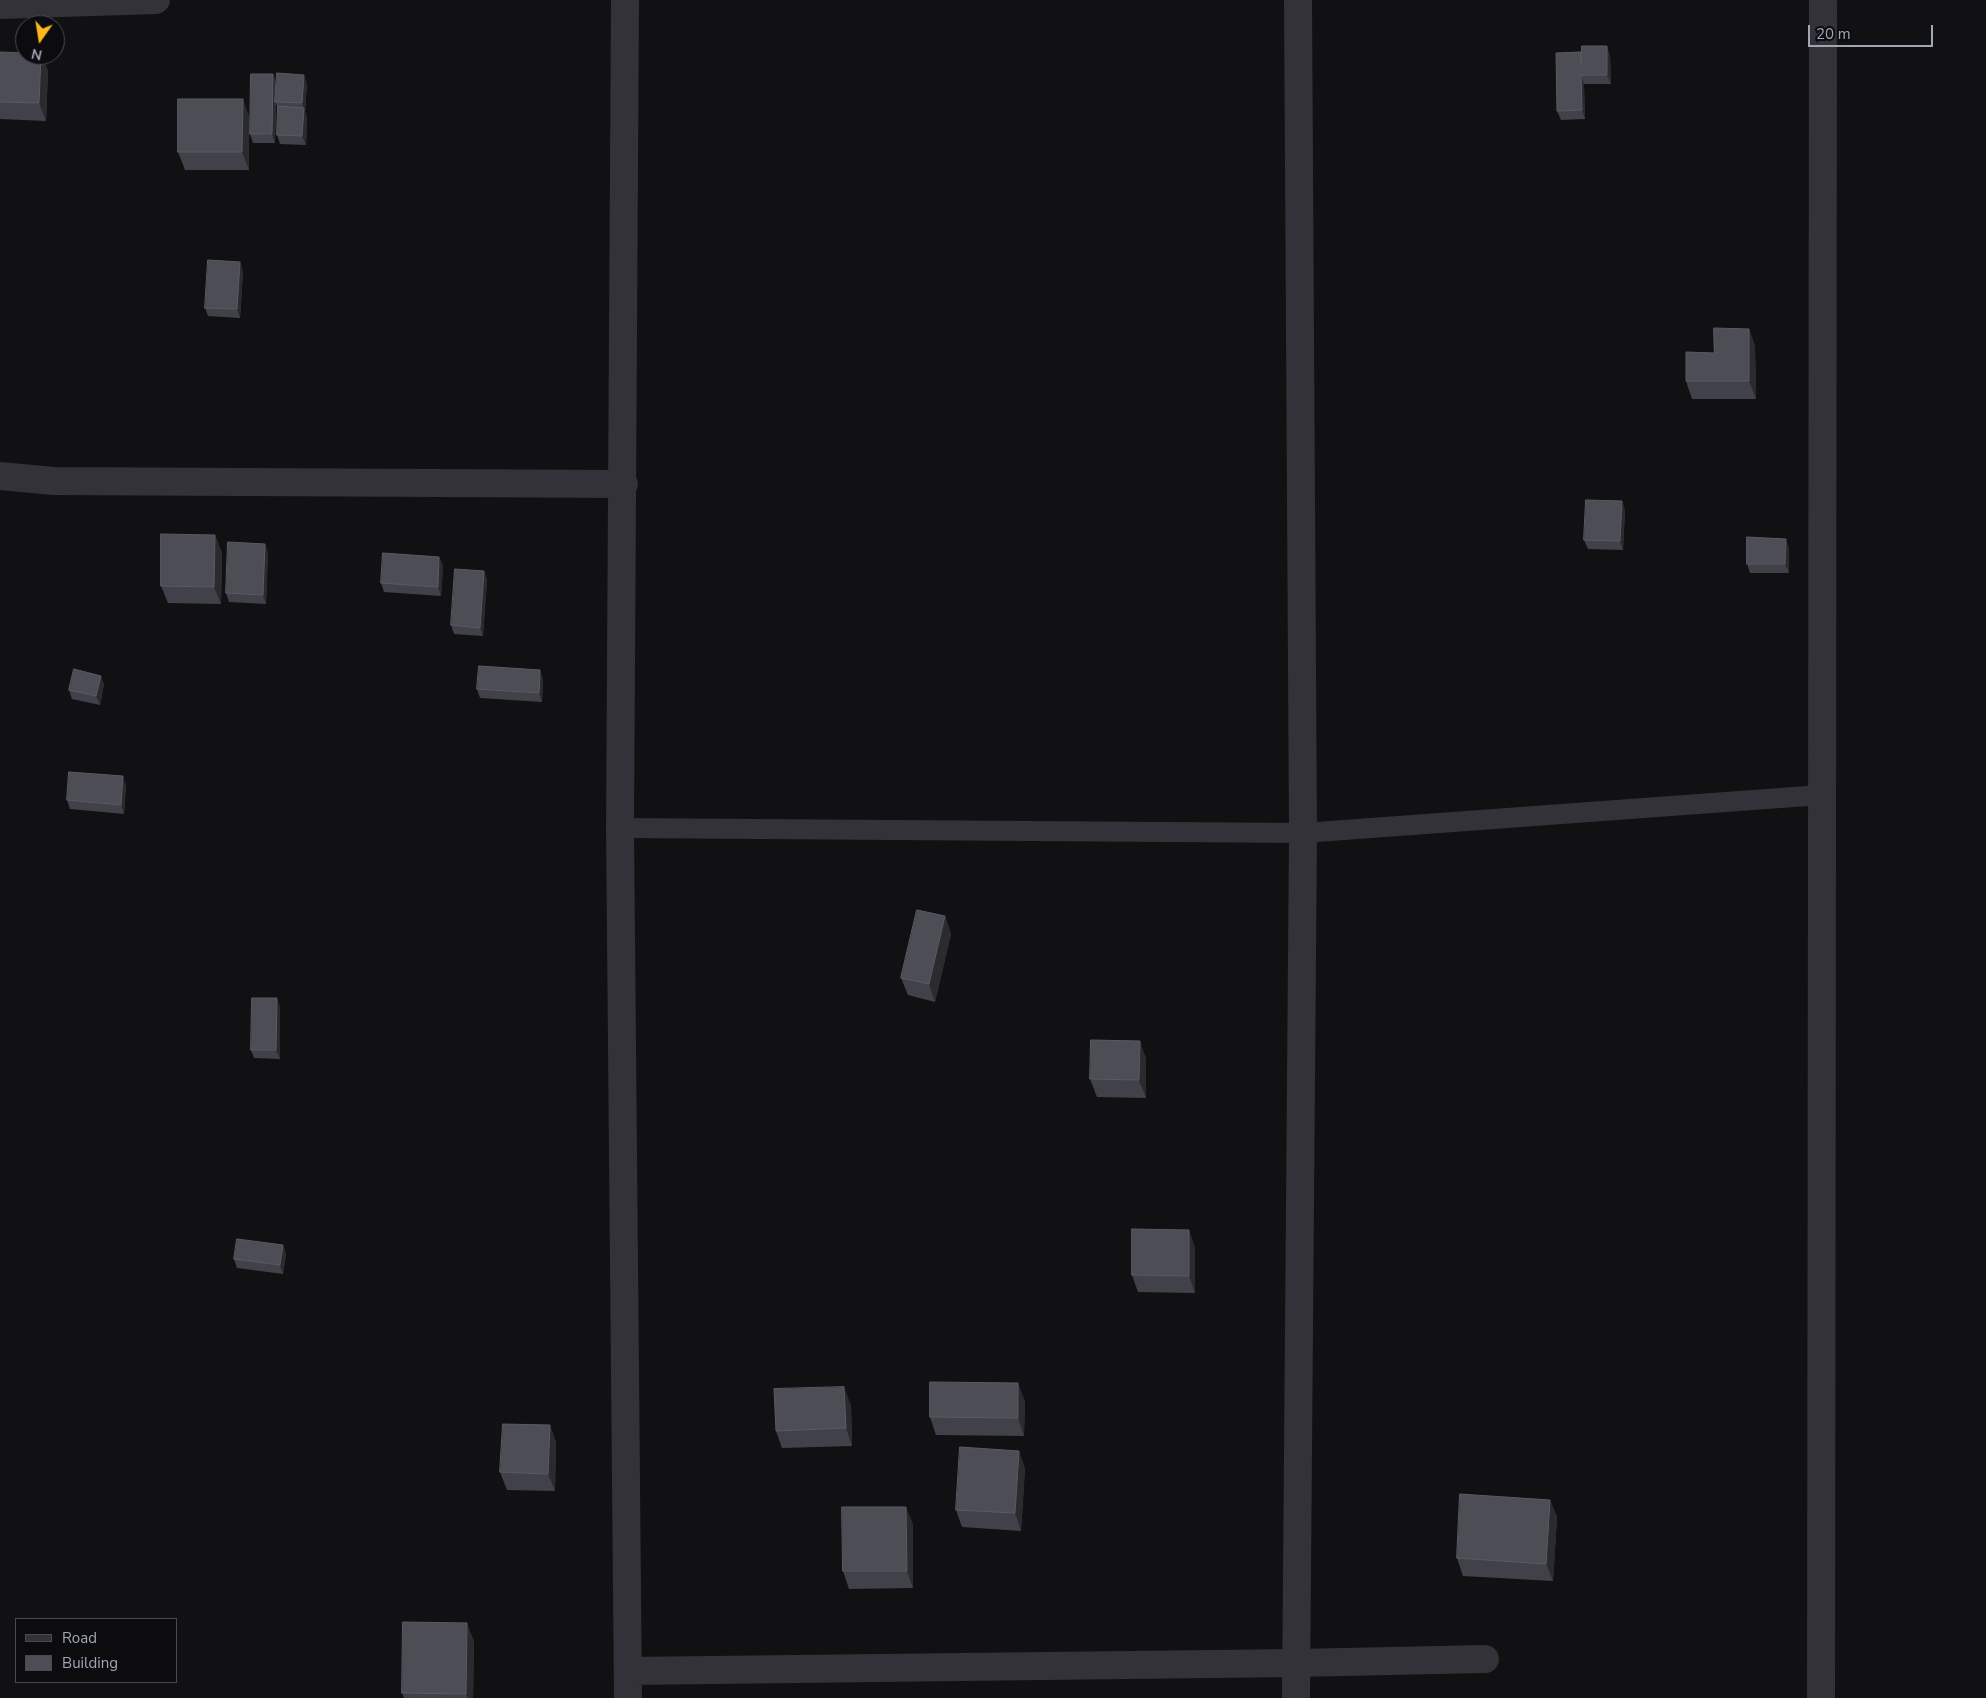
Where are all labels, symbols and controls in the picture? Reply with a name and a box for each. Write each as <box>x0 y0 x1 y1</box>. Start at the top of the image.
north arrow <box>15 15 65 65</box>
scale bar <box>1811 15 1936 47</box>
text: 20 m <box>1816 24 1851 44</box>
text: N <box>30 44 44 65</box>
legend <box>15 1618 178 1683</box>
text: Road <box>62 1628 97 1648</box>
text: Building <box>62 1653 118 1673</box>

